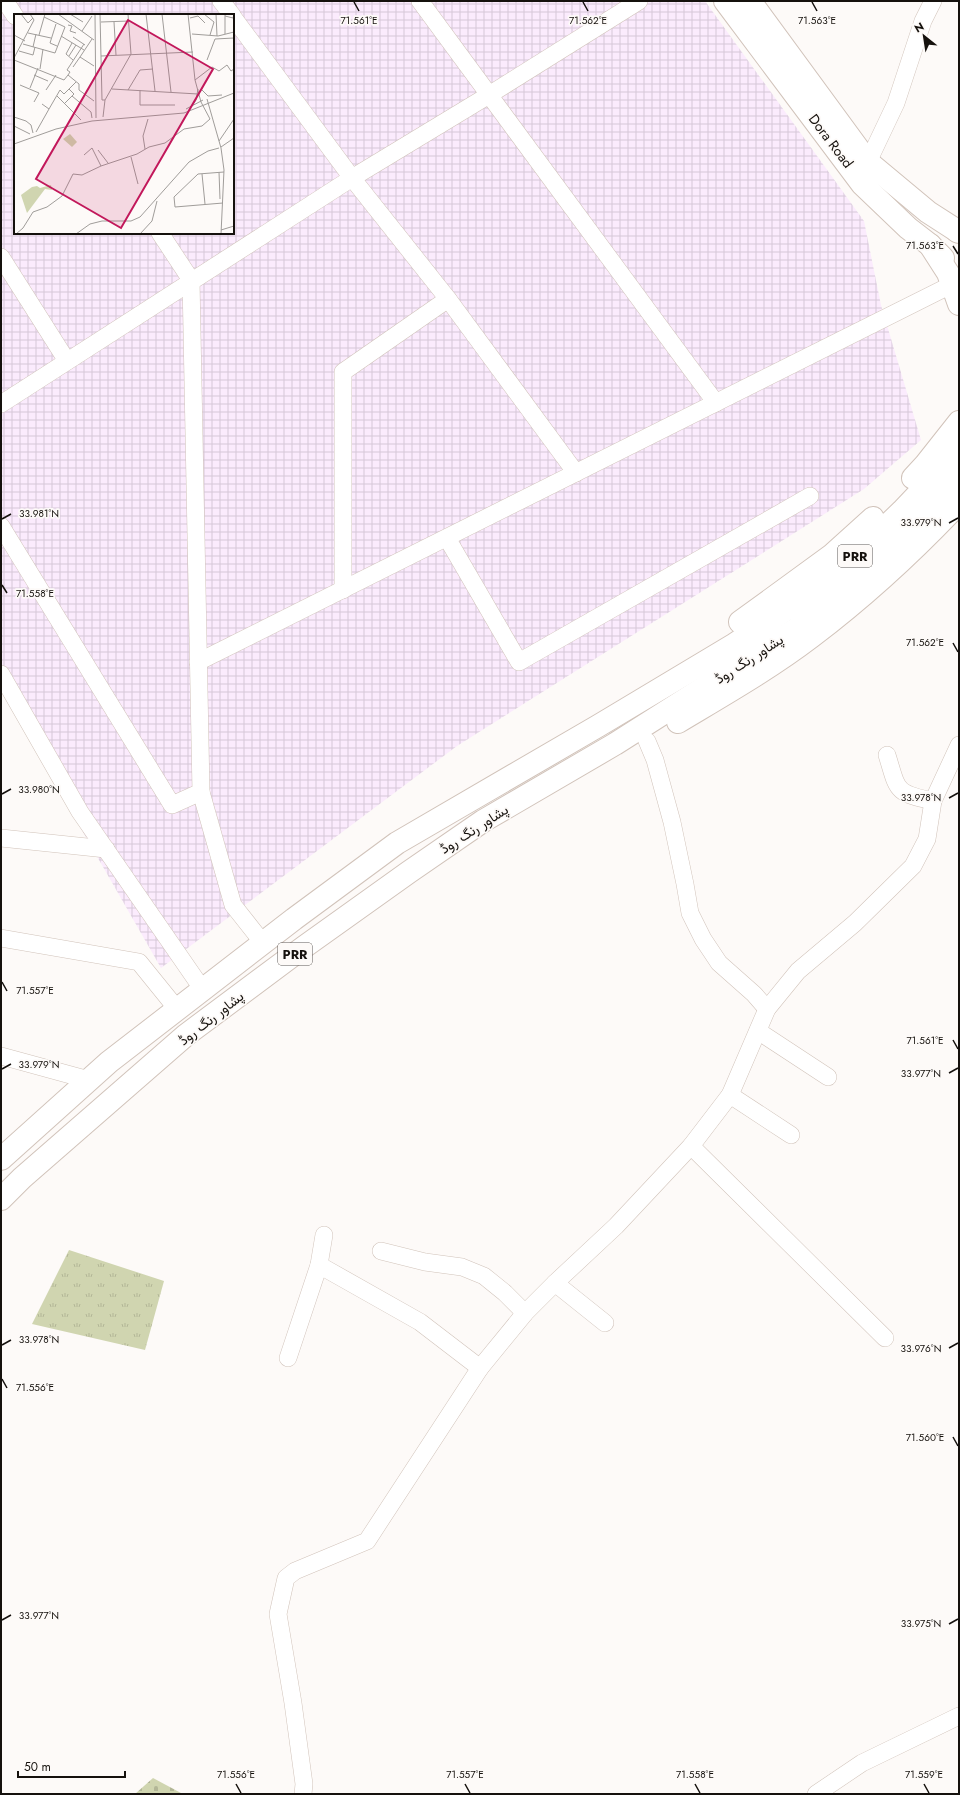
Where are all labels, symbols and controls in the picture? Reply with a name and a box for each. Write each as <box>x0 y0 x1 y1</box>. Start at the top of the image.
text: 71.561°E <box>341 13 377 28</box>
text: 71.562°E <box>569 13 607 28</box>
text: 71.563°E <box>798 13 836 28</box>
inset map <box>14 14 234 234</box>
north arrow <box>904 16 944 56</box>
text: N <box>911 18 927 36</box>
street label: Dora Road <box>804 110 858 172</box>
text: 71.563°E <box>906 238 944 253</box>
text: 33.981°N <box>19 506 59 521</box>
text: 33.979°N <box>901 515 941 530</box>
road number: PRR <box>838 545 872 567</box>
text: 71.558°E <box>16 586 54 601</box>
street label: پشاور رنگ روڈ <box>711 629 787 689</box>
text: 71.562°E <box>906 635 944 650</box>
text: 33.980°N <box>18 782 60 797</box>
text: 33.978°N <box>901 790 941 805</box>
street label: پشاور رنگ روڈ <box>436 799 512 859</box>
road number: PRR <box>278 943 312 965</box>
text: 71.557°E <box>16 983 54 998</box>
street label: پشاور رنگ روڈ <box>174 986 248 1050</box>
text: 71.561°E <box>907 1033 943 1048</box>
text: 33.979°N <box>19 1057 59 1072</box>
text: 33.977°N <box>901 1066 941 1081</box>
text: 33.978°N <box>19 1332 59 1347</box>
text: 33.976°N <box>901 1341 941 1356</box>
text: 71.556°E <box>16 1380 54 1395</box>
text: 71.560°E <box>906 1430 944 1445</box>
text: 33.977°N <box>19 1608 59 1623</box>
text: 33.975°N <box>901 1616 941 1631</box>
scale bar <box>18 1753 125 1779</box>
text: 50 m <box>24 1758 51 1776</box>
text: 71.556°E <box>217 1767 255 1782</box>
text: 71.557°E <box>446 1767 484 1782</box>
text: 71.558°E <box>676 1767 714 1782</box>
text: 71.559°E <box>905 1767 943 1782</box>

